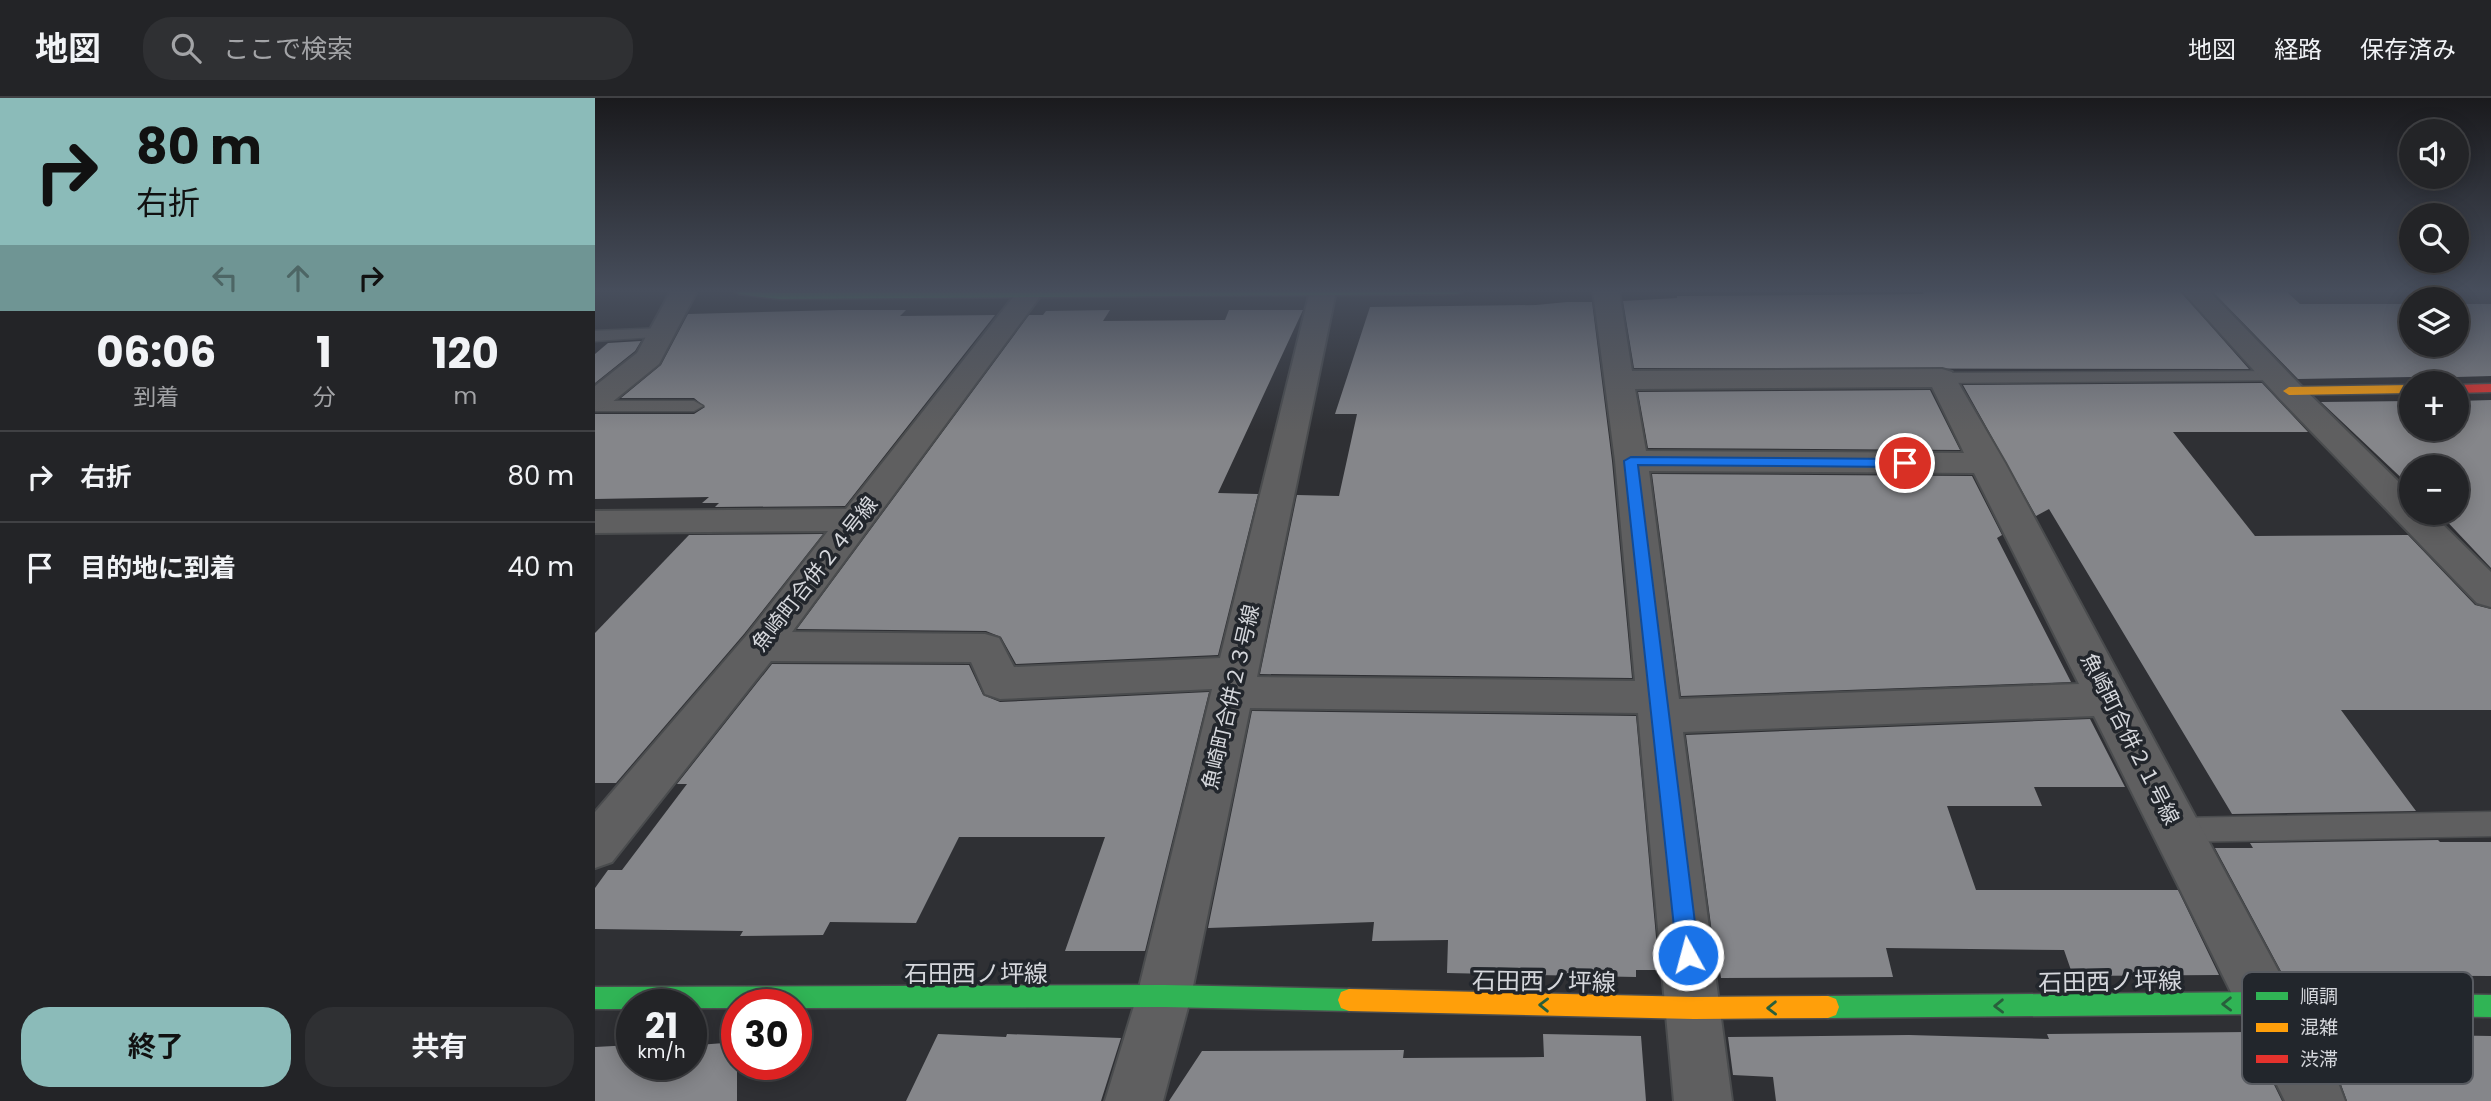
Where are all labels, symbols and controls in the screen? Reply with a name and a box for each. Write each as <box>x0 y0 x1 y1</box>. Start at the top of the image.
search box <box>143 17 633 80</box>
text: 地図 <box>35 25 101 72</box>
icon: search <box>167 29 205 67</box>
text: ここで検索 <box>223 31 353 67</box>
text: 地図 <box>2188 33 2236 66</box>
text: 経路 <box>2274 33 2322 66</box>
text: 保存済み <box>2360 33 2456 66</box>
text: 80 m <box>136 113 262 181</box>
map controls <box>2399 119 2469 525</box>
button: sound <box>2399 119 2469 189</box>
icon: right <box>21 126 112 217</box>
text: 右折 <box>136 180 200 225</box>
button: search <box>2399 203 2469 273</box>
icon: left <box>206 259 244 297</box>
icon: ahead <box>279 259 317 297</box>
icon: right <box>352 259 390 297</box>
button: layers <box>2399 287 2469 357</box>
text: 06:06 <box>96 323 216 382</box>
text: 1 <box>316 323 332 382</box>
text: 120 <box>432 324 499 383</box>
button: + <box>2399 371 2469 441</box>
text: m <box>453 380 477 412</box>
text: 到着 <box>133 381 179 413</box>
text: 分 <box>313 381 336 413</box>
pin <box>1875 433 1935 493</box>
icon: arrive <box>1886 444 1924 482</box>
button: − <box>2399 455 2469 525</box>
icon: right <box>21 458 59 496</box>
text: 80 m <box>508 458 574 494</box>
text: 右折 <box>80 459 132 495</box>
street label: 魚崎町合併２４号線 <box>745 490 884 657</box>
icon: arrive <box>21 549 59 587</box>
text: 40 m <box>508 549 574 585</box>
text: 目的地に到着 <box>80 550 236 586</box>
street label: 魚崎町合併２３号線 <box>1195 602 1266 792</box>
street label: 魚崎町合併２１号線 <box>2075 648 2186 830</box>
position arrow <box>1651 918 1725 992</box>
street label: 石田西ノ坪線 <box>904 957 1048 990</box>
street label: 石田西ノ坪線 <box>1472 964 1616 999</box>
street label: 石田西ノ坪線 <box>2038 964 2182 999</box>
legend <box>2242 972 2473 1084</box>
text: 順調 <box>2300 983 2338 1010</box>
speed limit sign: 30 <box>721 989 812 1080</box>
one-way arrow <box>2221 996 2232 1011</box>
one-way arrow <box>1539 997 1549 1013</box>
one-way arrow <box>1994 998 2005 1013</box>
one-way arrow <box>1766 1000 1777 1016</box>
text: 21 <box>645 1001 678 1050</box>
button: 終了 <box>21 1007 291 1087</box>
button: 共有 <box>305 1007 574 1087</box>
text: 混雑 <box>2300 1014 2338 1041</box>
text: km/h <box>638 1039 685 1064</box>
text: 渋滞 <box>2300 1046 2338 1073</box>

